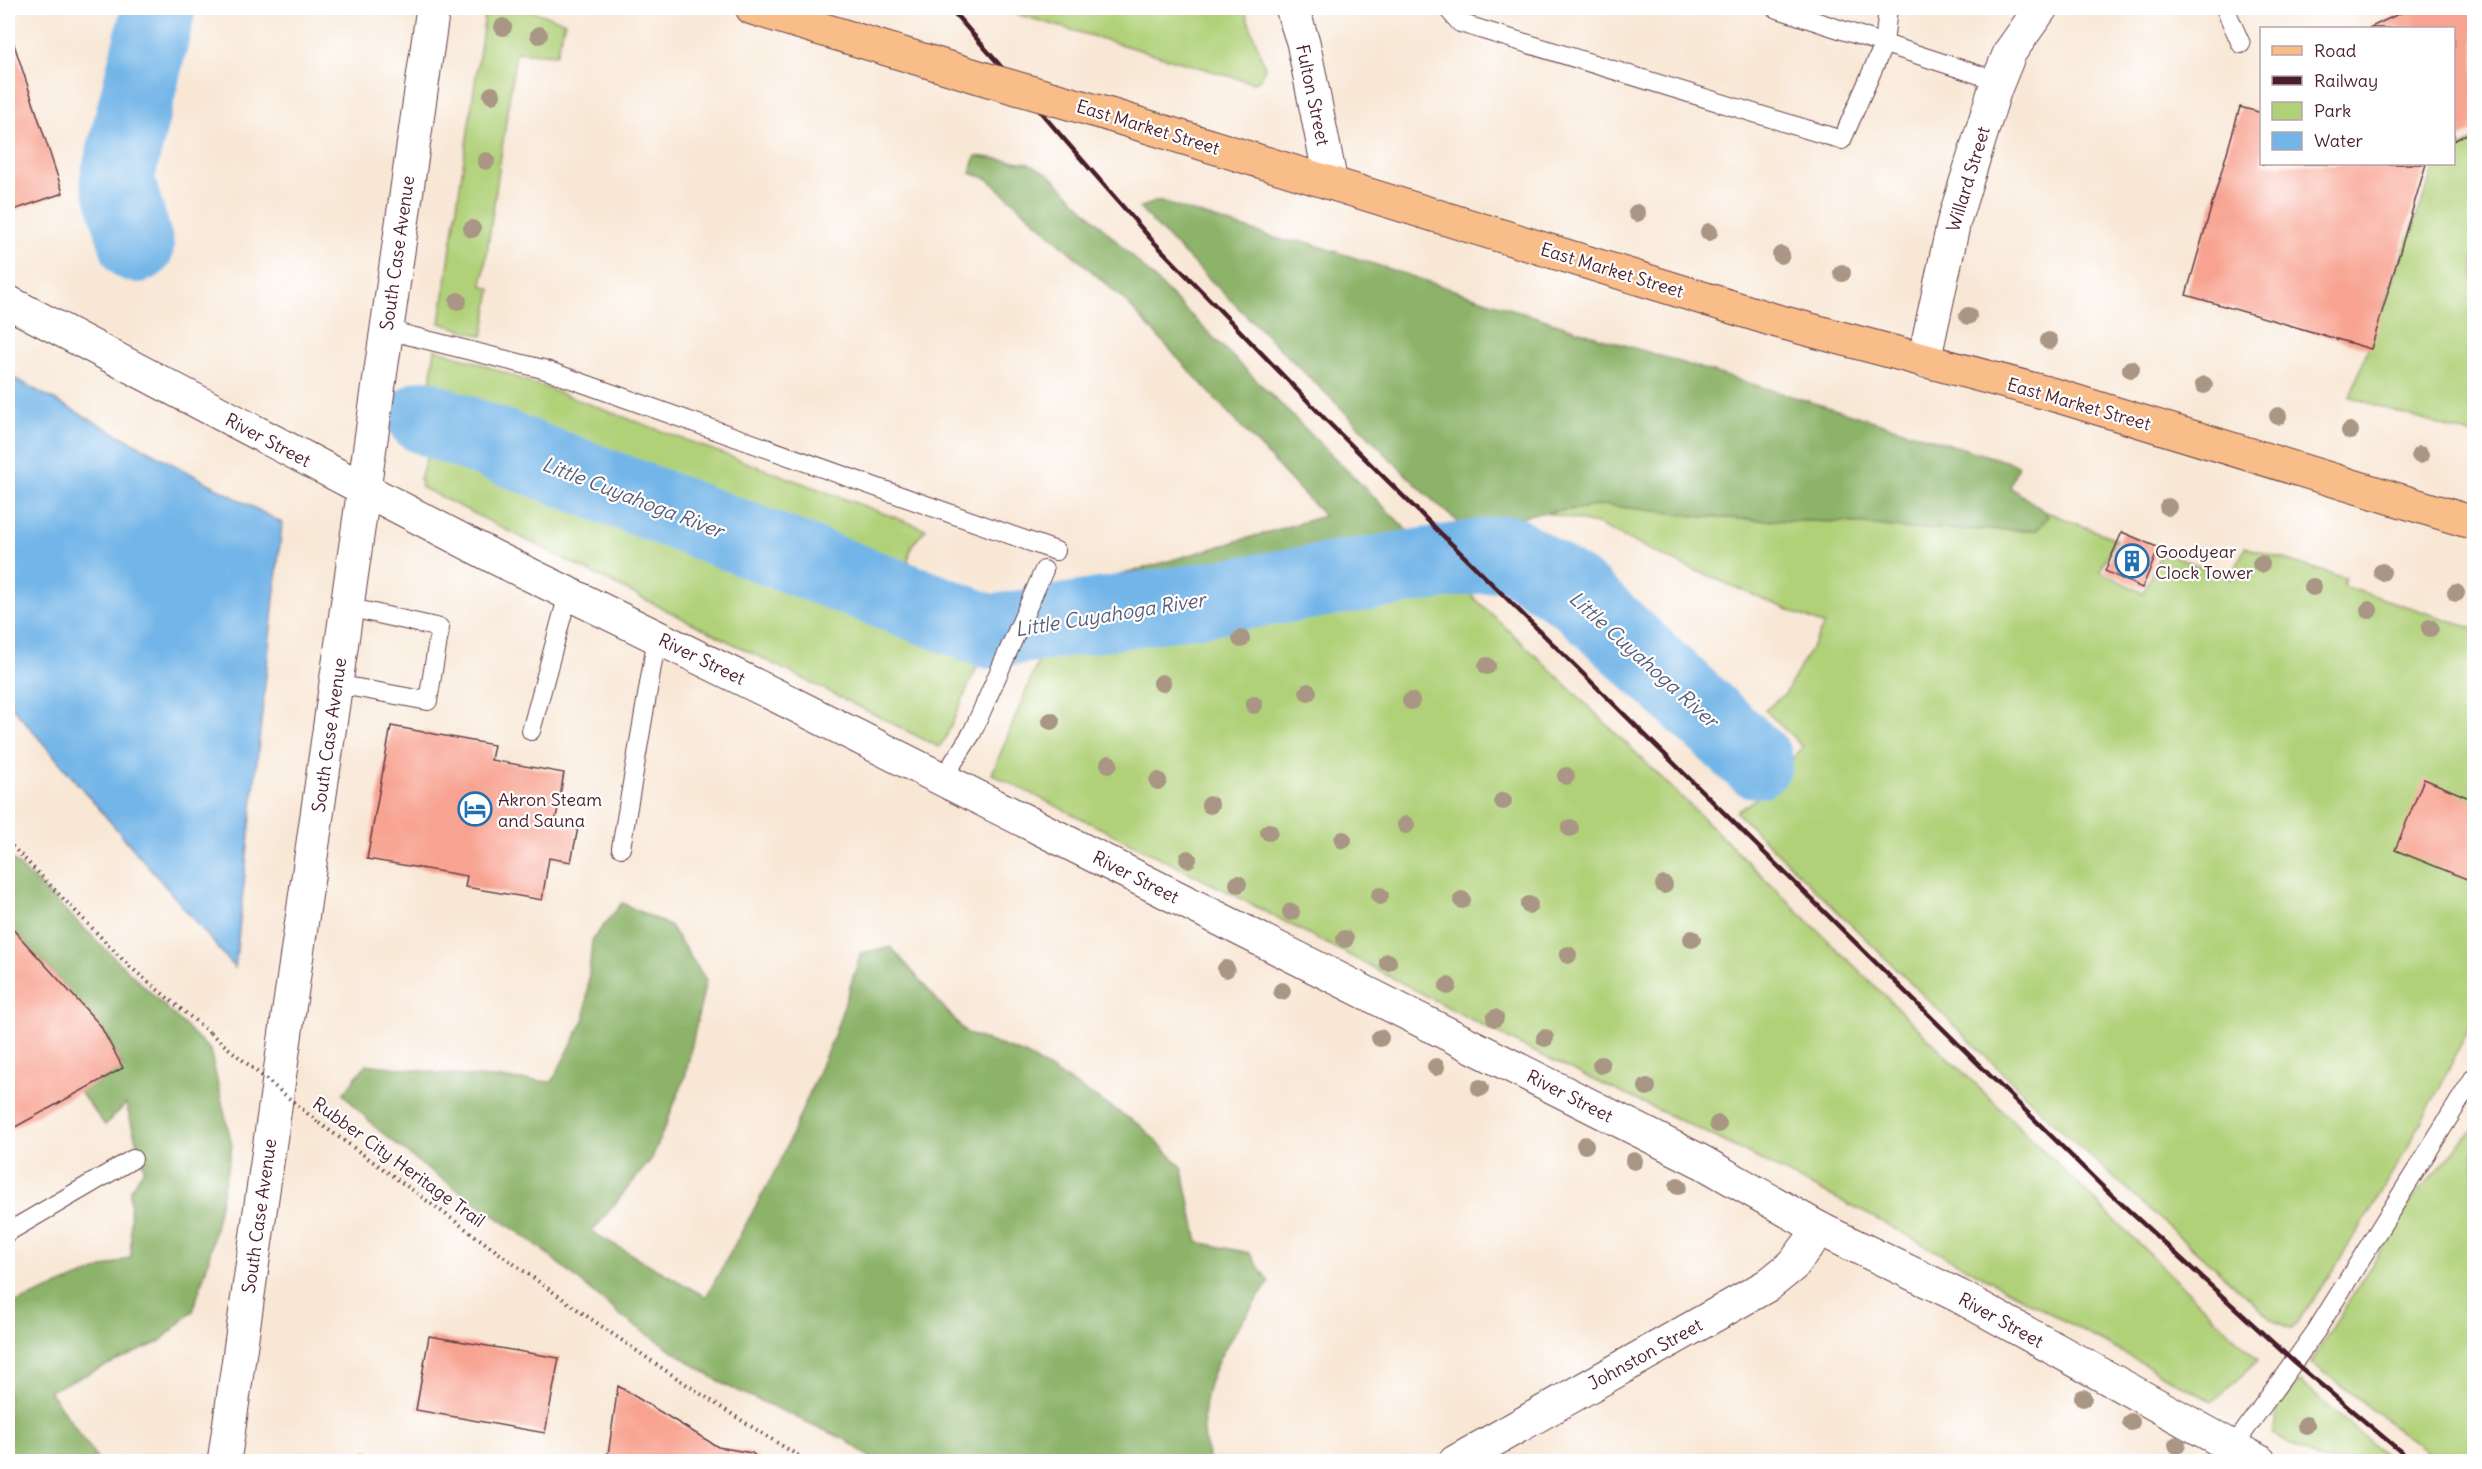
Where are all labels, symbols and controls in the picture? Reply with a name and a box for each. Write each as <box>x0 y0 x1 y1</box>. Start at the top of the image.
legend <box>2260 27 2455 165</box>
text: Road <box>2314 39 2357 62</box>
street label: Fulton Street <box>1291 42 1335 148</box>
text: Railway <box>2314 69 2378 92</box>
street label: East Market Street <box>1074 94 1222 160</box>
text: Park <box>2314 99 2351 122</box>
street label: Willard Street <box>1941 124 1995 234</box>
text: Water <box>2314 129 2364 152</box>
street label: South Case Avenue <box>375 174 419 332</box>
street label: East Market Street <box>1538 237 1686 303</box>
street label: East Market Street <box>2005 372 2153 436</box>
street label: River Street <box>221 408 315 472</box>
water label: Little Cuyahoga River <box>539 451 730 544</box>
place label: Goodyear Clock Tower <box>2155 540 2254 584</box>
building icon: Goodyear Clock Tower <box>2114 543 2150 579</box>
water label: Little Cuyahoga River <box>1564 585 1726 734</box>
water label: Little Cuyahoga River <box>1013 586 1210 641</box>
street label: River Street <box>655 628 749 690</box>
street label: South Case Avenue <box>307 656 351 814</box>
place label: Akron Steam and Sauna <box>498 788 602 832</box>
hotel icon: Akron Steam and Sauna <box>457 791 493 827</box>
street label: River Street <box>1089 846 1183 908</box>
street label: River Street <box>1523 1065 1617 1127</box>
street label: Rubber City Heritage Trail <box>308 1092 490 1232</box>
street label: South Case Avenue <box>237 1137 281 1295</box>
street label: River Street <box>1954 1287 2048 1353</box>
street label: Johnston Street <box>1584 1313 1706 1395</box>

